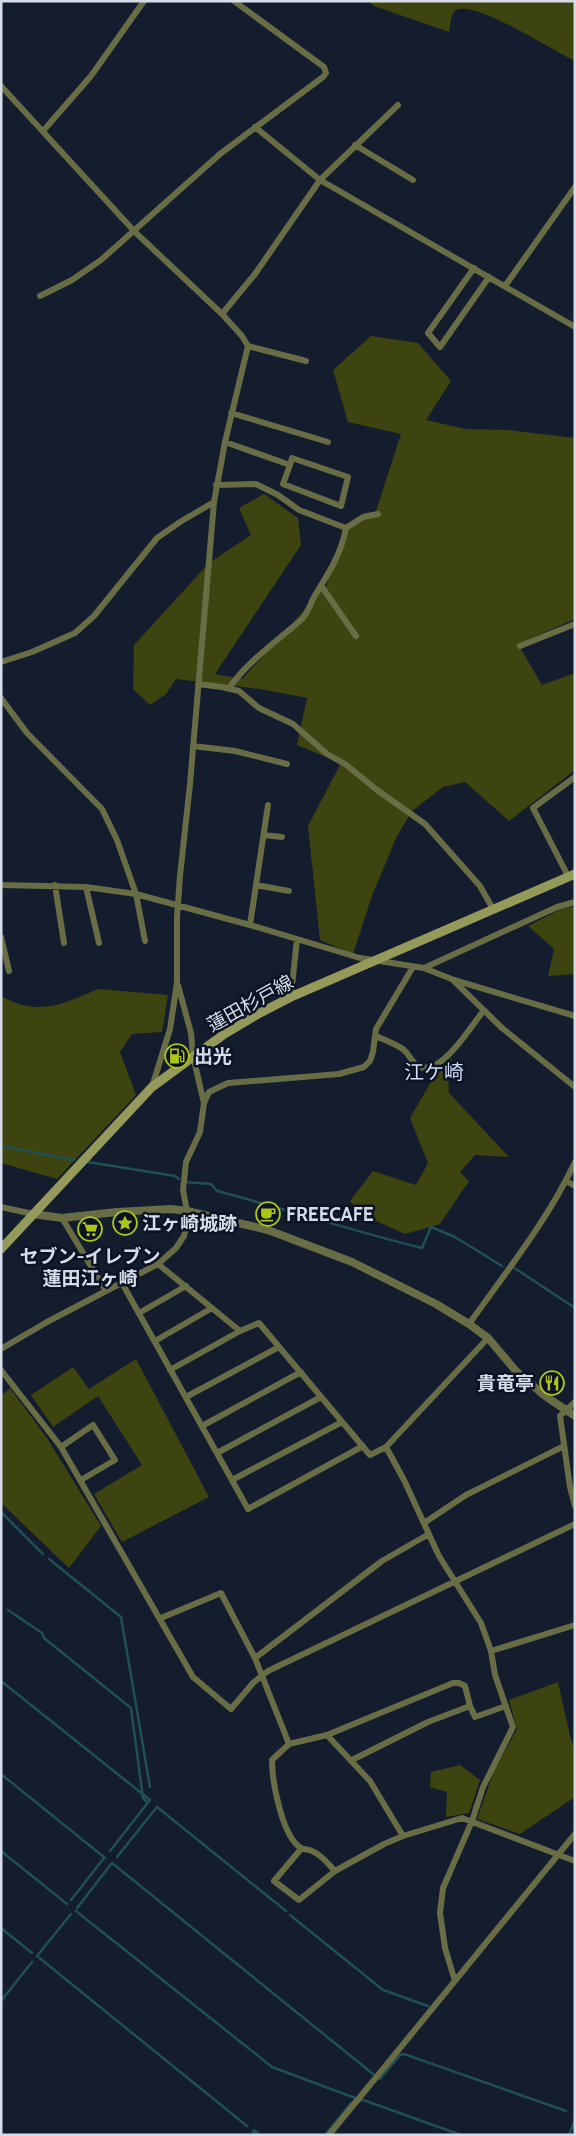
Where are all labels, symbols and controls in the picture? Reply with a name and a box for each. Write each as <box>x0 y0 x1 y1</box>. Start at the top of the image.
street label: 蓮田杉戸線 <box>203 970 297 1037</box>
fuel station icon: 出光 <box>164 1043 190 1069</box>
place label: 出光 <box>194 1045 232 1068</box>
district label: 江ケ崎 <box>404 1060 464 1084</box>
cafe icon: FREECAFE <box>255 1201 281 1227</box>
place label: FREECAFE <box>286 1203 374 1226</box>
place icon: 江ヶ崎城跡 <box>112 1210 138 1236</box>
place label: 江ヶ崎城跡 <box>142 1212 237 1235</box>
supermarket icon: セブン-イレブン 蓮田江ヶ崎 <box>77 1216 103 1242</box>
place label: セブン-イレブン 蓮田江ヶ崎 <box>20 1245 160 1290</box>
restaurant icon: 貴竜亭 <box>539 1370 565 1396</box>
place label: 貴竜亭 <box>477 1372 534 1395</box>

